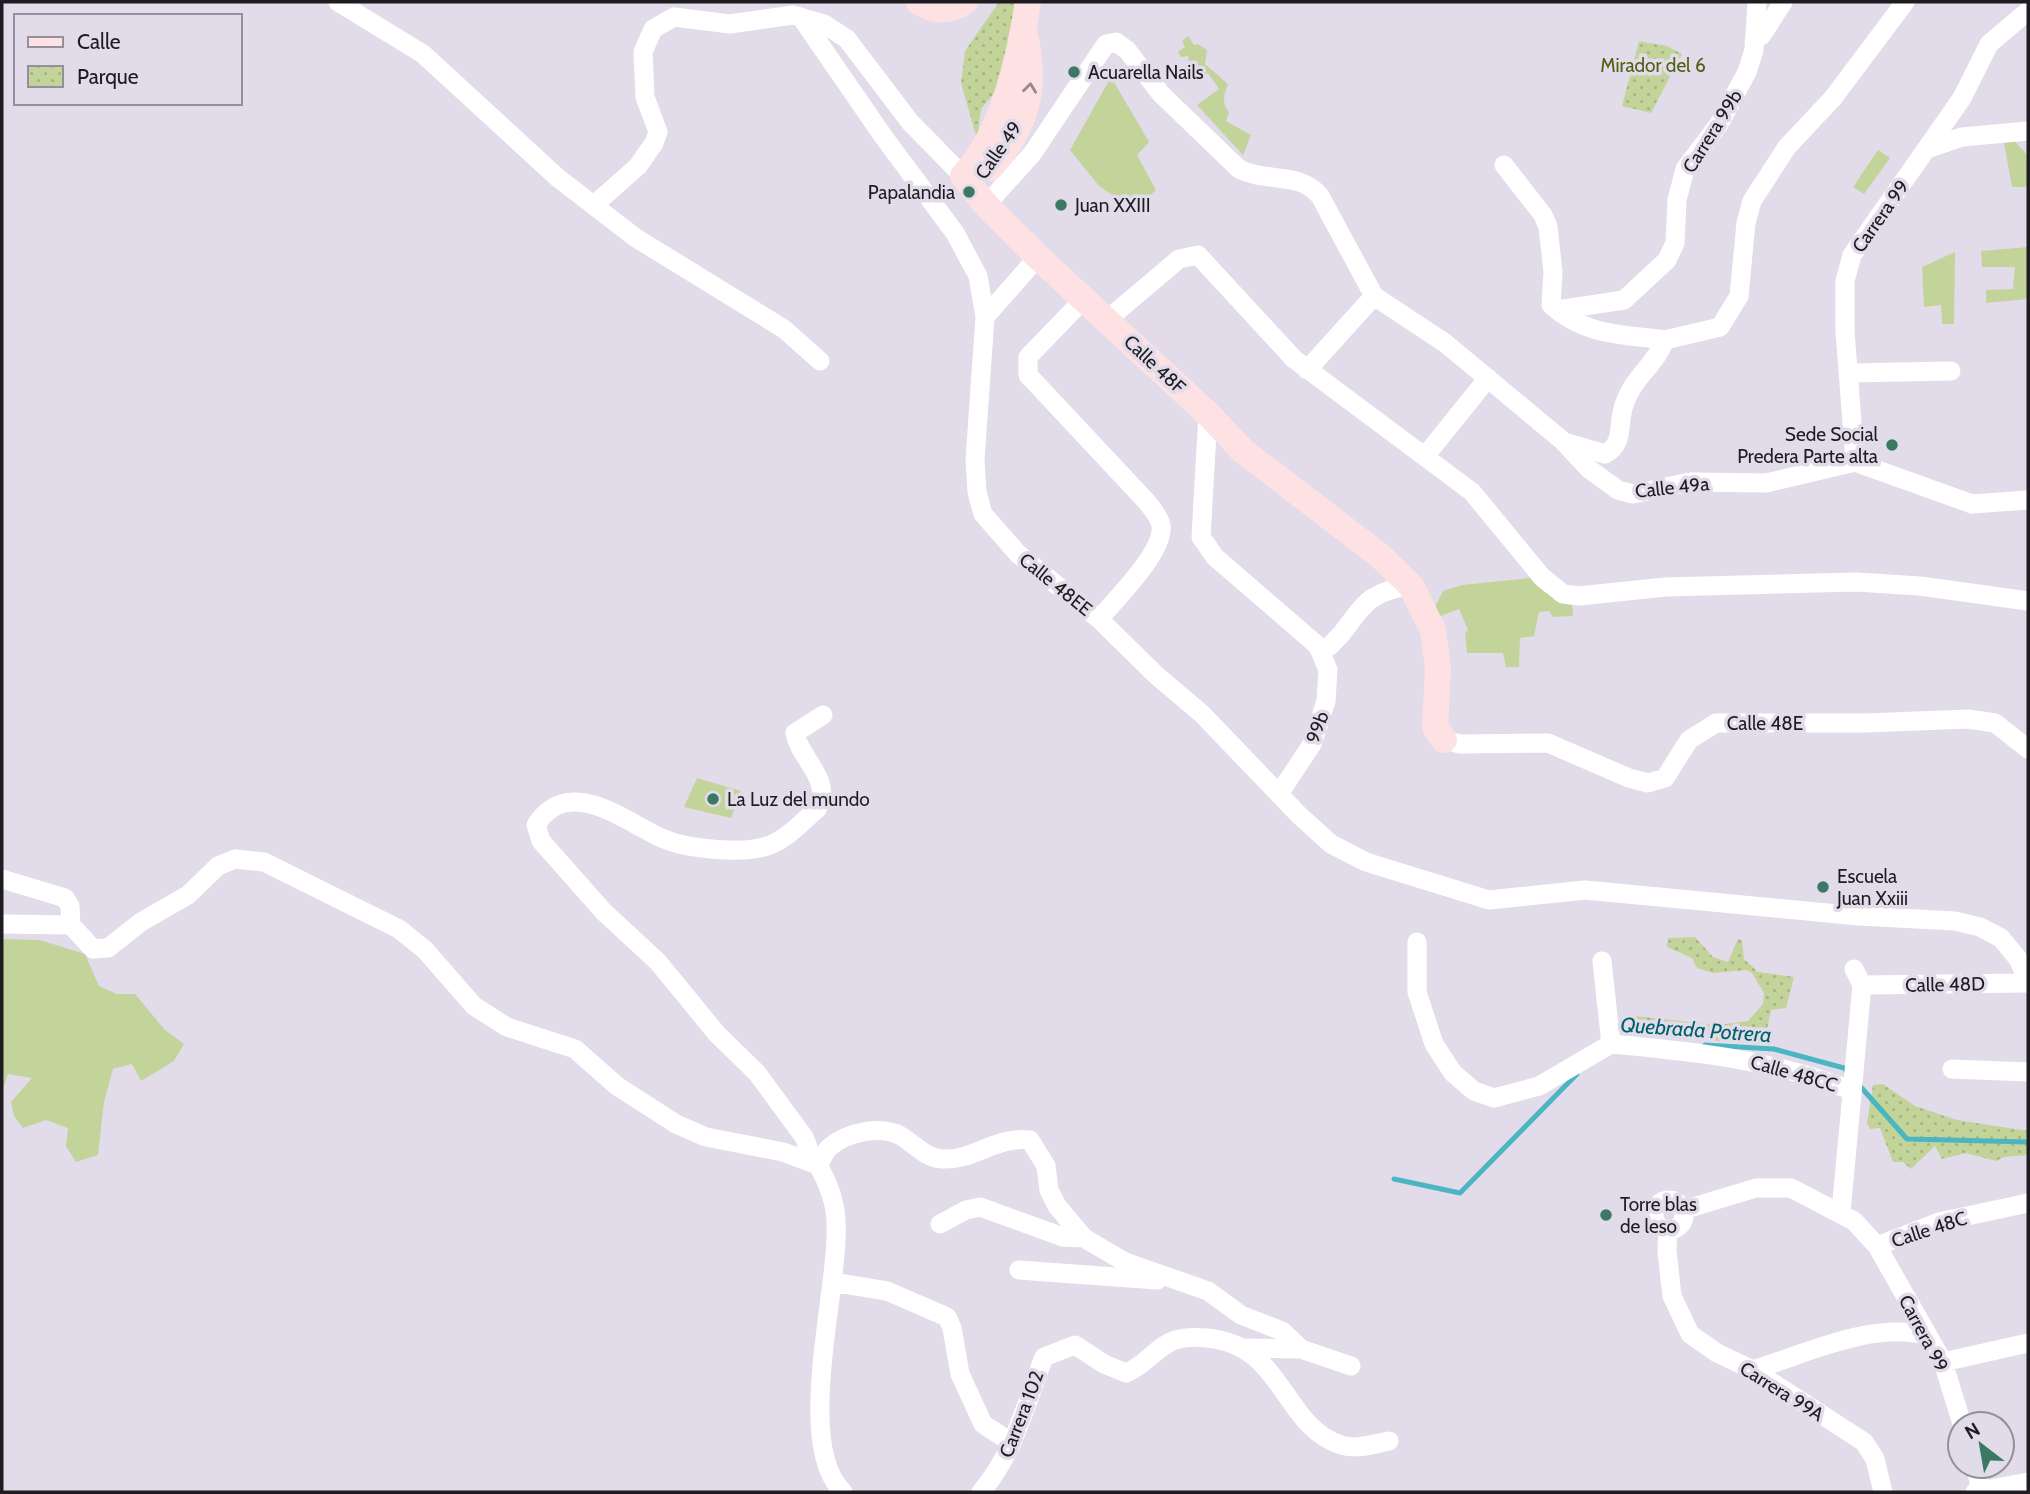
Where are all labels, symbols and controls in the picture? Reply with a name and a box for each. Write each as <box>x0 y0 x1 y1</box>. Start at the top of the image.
legend <box>14 14 242 105</box>
text: Calle <box>77 29 121 54</box>
park label: Mirador del 6 <box>1600 54 1706 77</box>
place label: Acuarella Nails <box>1088 61 1204 84</box>
text: Parque <box>77 64 139 89</box>
marker: Acuarella Nails <box>1066 64 1082 80</box>
one-way arrow <box>1023 82 1038 94</box>
street label: Carrera 99b <box>1678 85 1747 177</box>
street label: Calle 49 <box>970 117 1027 184</box>
street label: Carrera 99 <box>1847 176 1914 257</box>
place label: Papalandia <box>868 181 955 204</box>
marker: Papalandia <box>961 184 977 200</box>
place label: Juan XXIII <box>1074 194 1151 217</box>
marker: Juan XXIII <box>1053 197 1069 213</box>
street label: Calle 48F <box>1119 330 1190 399</box>
place label: Sede Social Predera Parte alta <box>1737 423 1879 468</box>
marker: Sede Social Predera Parte alta <box>1884 437 1900 453</box>
street label: Calle 49a <box>1634 472 1710 503</box>
street label: Calle 48EE <box>1015 548 1097 621</box>
street label: 99b <box>1301 708 1334 746</box>
street label: Calle 48E <box>1727 712 1803 735</box>
place label: La Luz del mundo <box>727 788 870 811</box>
marker: La Luz del mundo <box>705 791 721 807</box>
place label: Escuela Juan Xxiii <box>1836 865 1908 910</box>
marker: Escuela Juan Xxiii <box>1815 879 1831 895</box>
street label: Calle 48D <box>1905 972 1985 997</box>
water label: Quebrada Potrera <box>1620 1012 1772 1047</box>
street label: Calle 48CC <box>1748 1050 1840 1097</box>
place label: Torre blas de leso <box>1620 1193 1697 1238</box>
street label: Calle 48C <box>1889 1206 1970 1252</box>
marker: Torre blas de leso <box>1598 1207 1614 1223</box>
street label: Carrera 99 <box>1894 1291 1953 1375</box>
street label: Carrera 99A <box>1736 1357 1828 1426</box>
street label: Carrera 102 <box>994 1368 1049 1461</box>
north arrow <box>1946 1410 2016 1480</box>
text: N <box>1961 1418 1984 1444</box>

